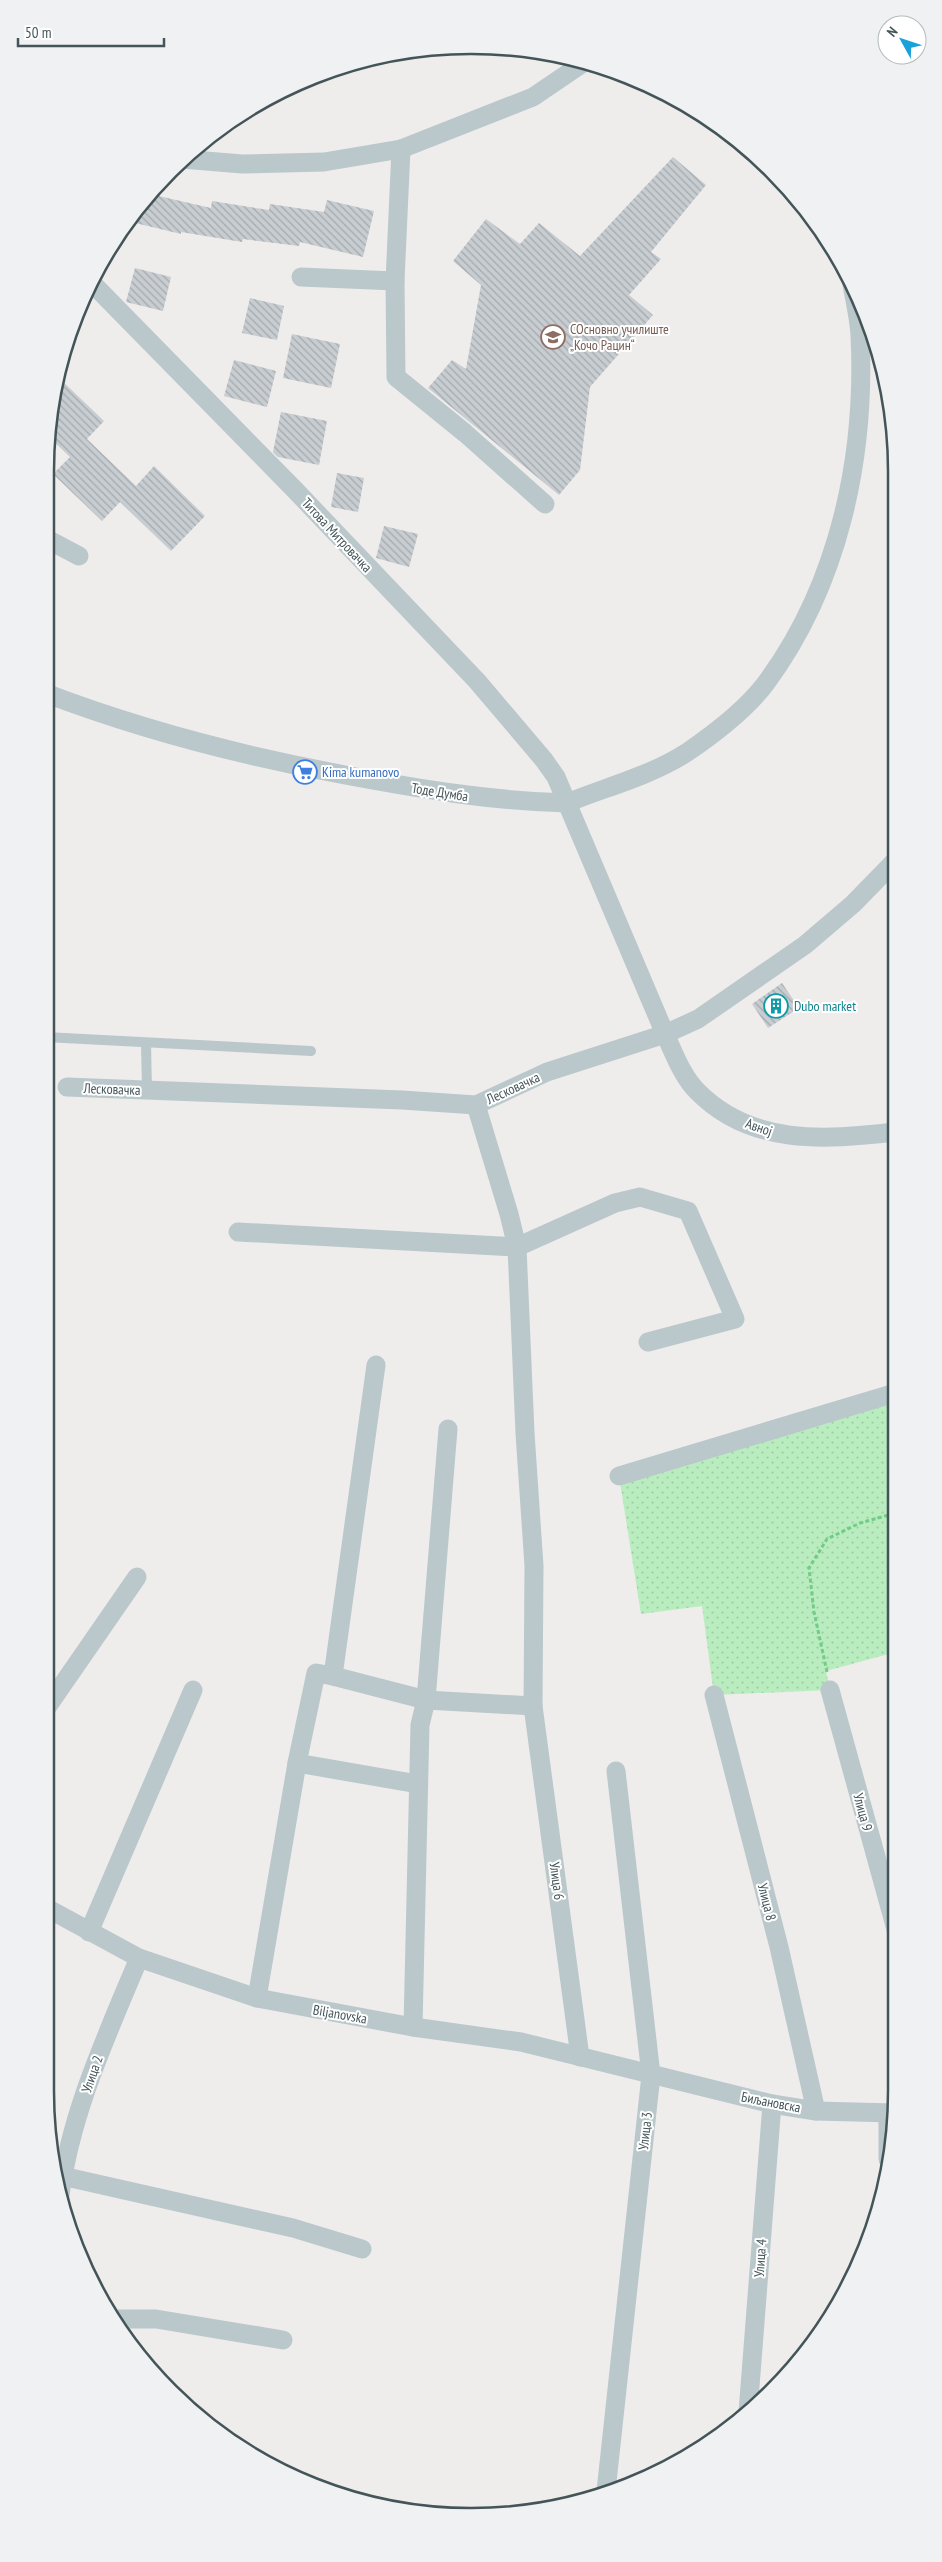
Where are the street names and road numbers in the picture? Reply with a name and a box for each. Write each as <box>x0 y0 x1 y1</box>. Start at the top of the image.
street label: Титова Митровачка <box>298 494 376 576</box>
street label: Тоде Думба <box>410 779 470 805</box>
street label: Лесковачка <box>483 1068 543 1109</box>
street label: Лесковачка <box>82 1079 141 1099</box>
street label: Авној <box>743 1114 775 1140</box>
street label: Улица 9 <box>849 1791 877 1833</box>
street label: Улица 6 <box>545 1861 569 1901</box>
street label: Улица 8 <box>754 1881 780 1923</box>
street label: Biljanovska <box>311 2000 369 2028</box>
street label: Улица 2 <box>77 2053 107 2095</box>
street label: Биљановска <box>740 2087 802 2117</box>
street label: Улица 3 <box>634 2111 656 2151</box>
street label: Улица 4 <box>750 2238 770 2278</box>

